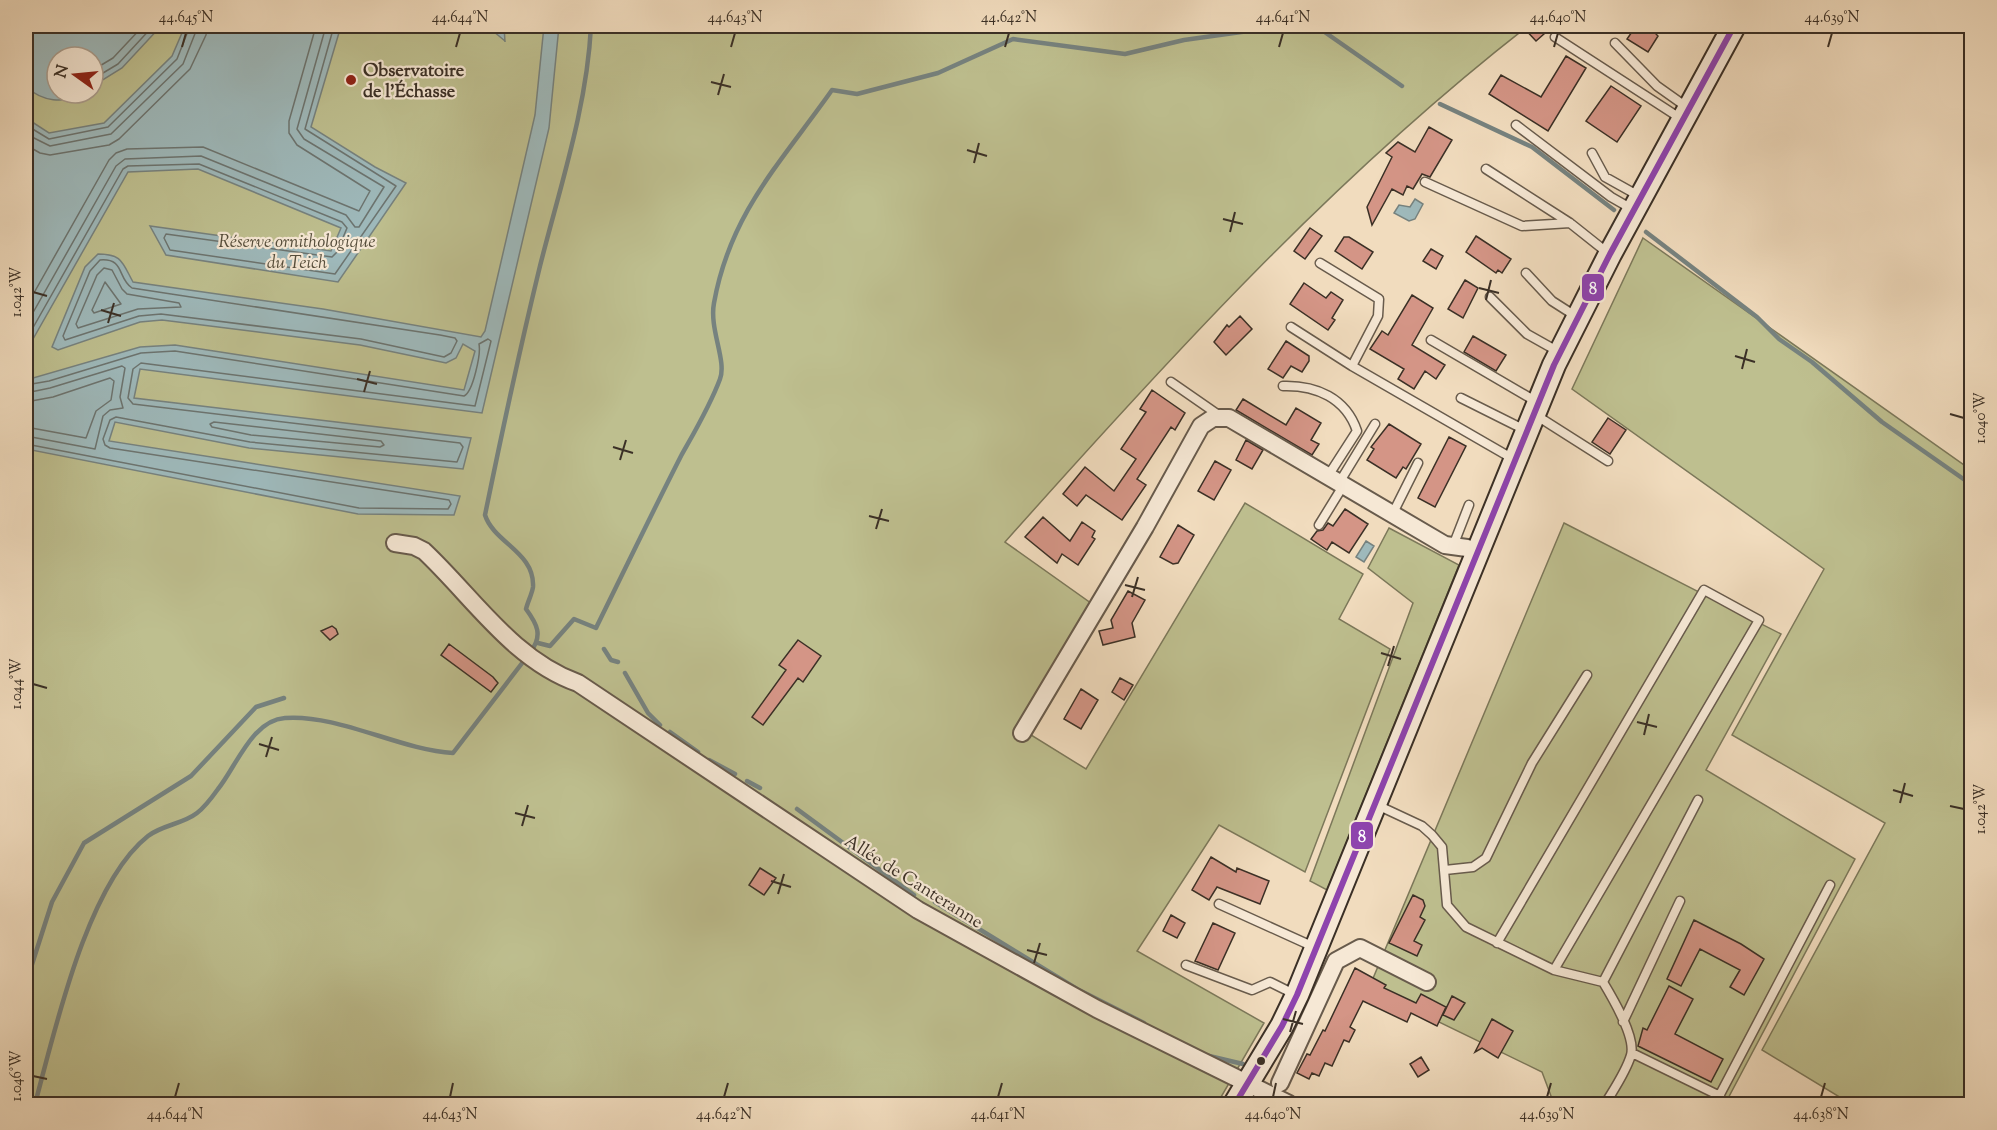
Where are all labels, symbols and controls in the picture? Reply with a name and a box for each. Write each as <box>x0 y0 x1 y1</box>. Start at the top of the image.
text: 44.645°N <box>159 8 213 29</box>
text: 44.644°N <box>432 8 488 29</box>
text: 44.643°N <box>707 8 763 29</box>
text: 44.642°N <box>981 8 1037 29</box>
text: 44.641°N <box>1256 8 1310 29</box>
text: 44.640°N <box>1530 8 1586 29</box>
text: 44.639°N <box>1805 8 1859 29</box>
north arrow <box>45 45 105 105</box>
place label: Observatoire de l'Échasse <box>363 59 465 106</box>
text: N <box>50 62 76 81</box>
marker: Observatoire de l'Échasse <box>344 73 358 87</box>
park label: Réserve ornithologique du Teich <box>219 230 375 277</box>
text: 1.042°W <box>7 266 28 317</box>
line badge: 8 <box>1581 273 1605 302</box>
text: 8 <box>1589 279 1597 302</box>
text: 1.040°W <box>1971 392 1992 444</box>
text: 1.044°W <box>7 658 28 710</box>
text: 1.042°W <box>1971 783 1992 834</box>
line badge: 8 <box>1350 821 1374 850</box>
text: 8 <box>1358 827 1366 850</box>
street label: Allée de Canteranne <box>838 829 987 936</box>
text: 1.046°W <box>7 1050 28 1102</box>
unlabelled marker <box>1255 1055 1267 1067</box>
text: 44.644°N <box>147 1105 203 1126</box>
text: 44.643°N <box>422 1105 478 1126</box>
text: 44.642°N <box>696 1105 752 1126</box>
text: 44.641°N <box>971 1105 1025 1126</box>
text: 44.640°N <box>1245 1105 1301 1126</box>
text: 44.639°N <box>1520 1105 1574 1126</box>
text: 44.638°N <box>1793 1105 1849 1126</box>

